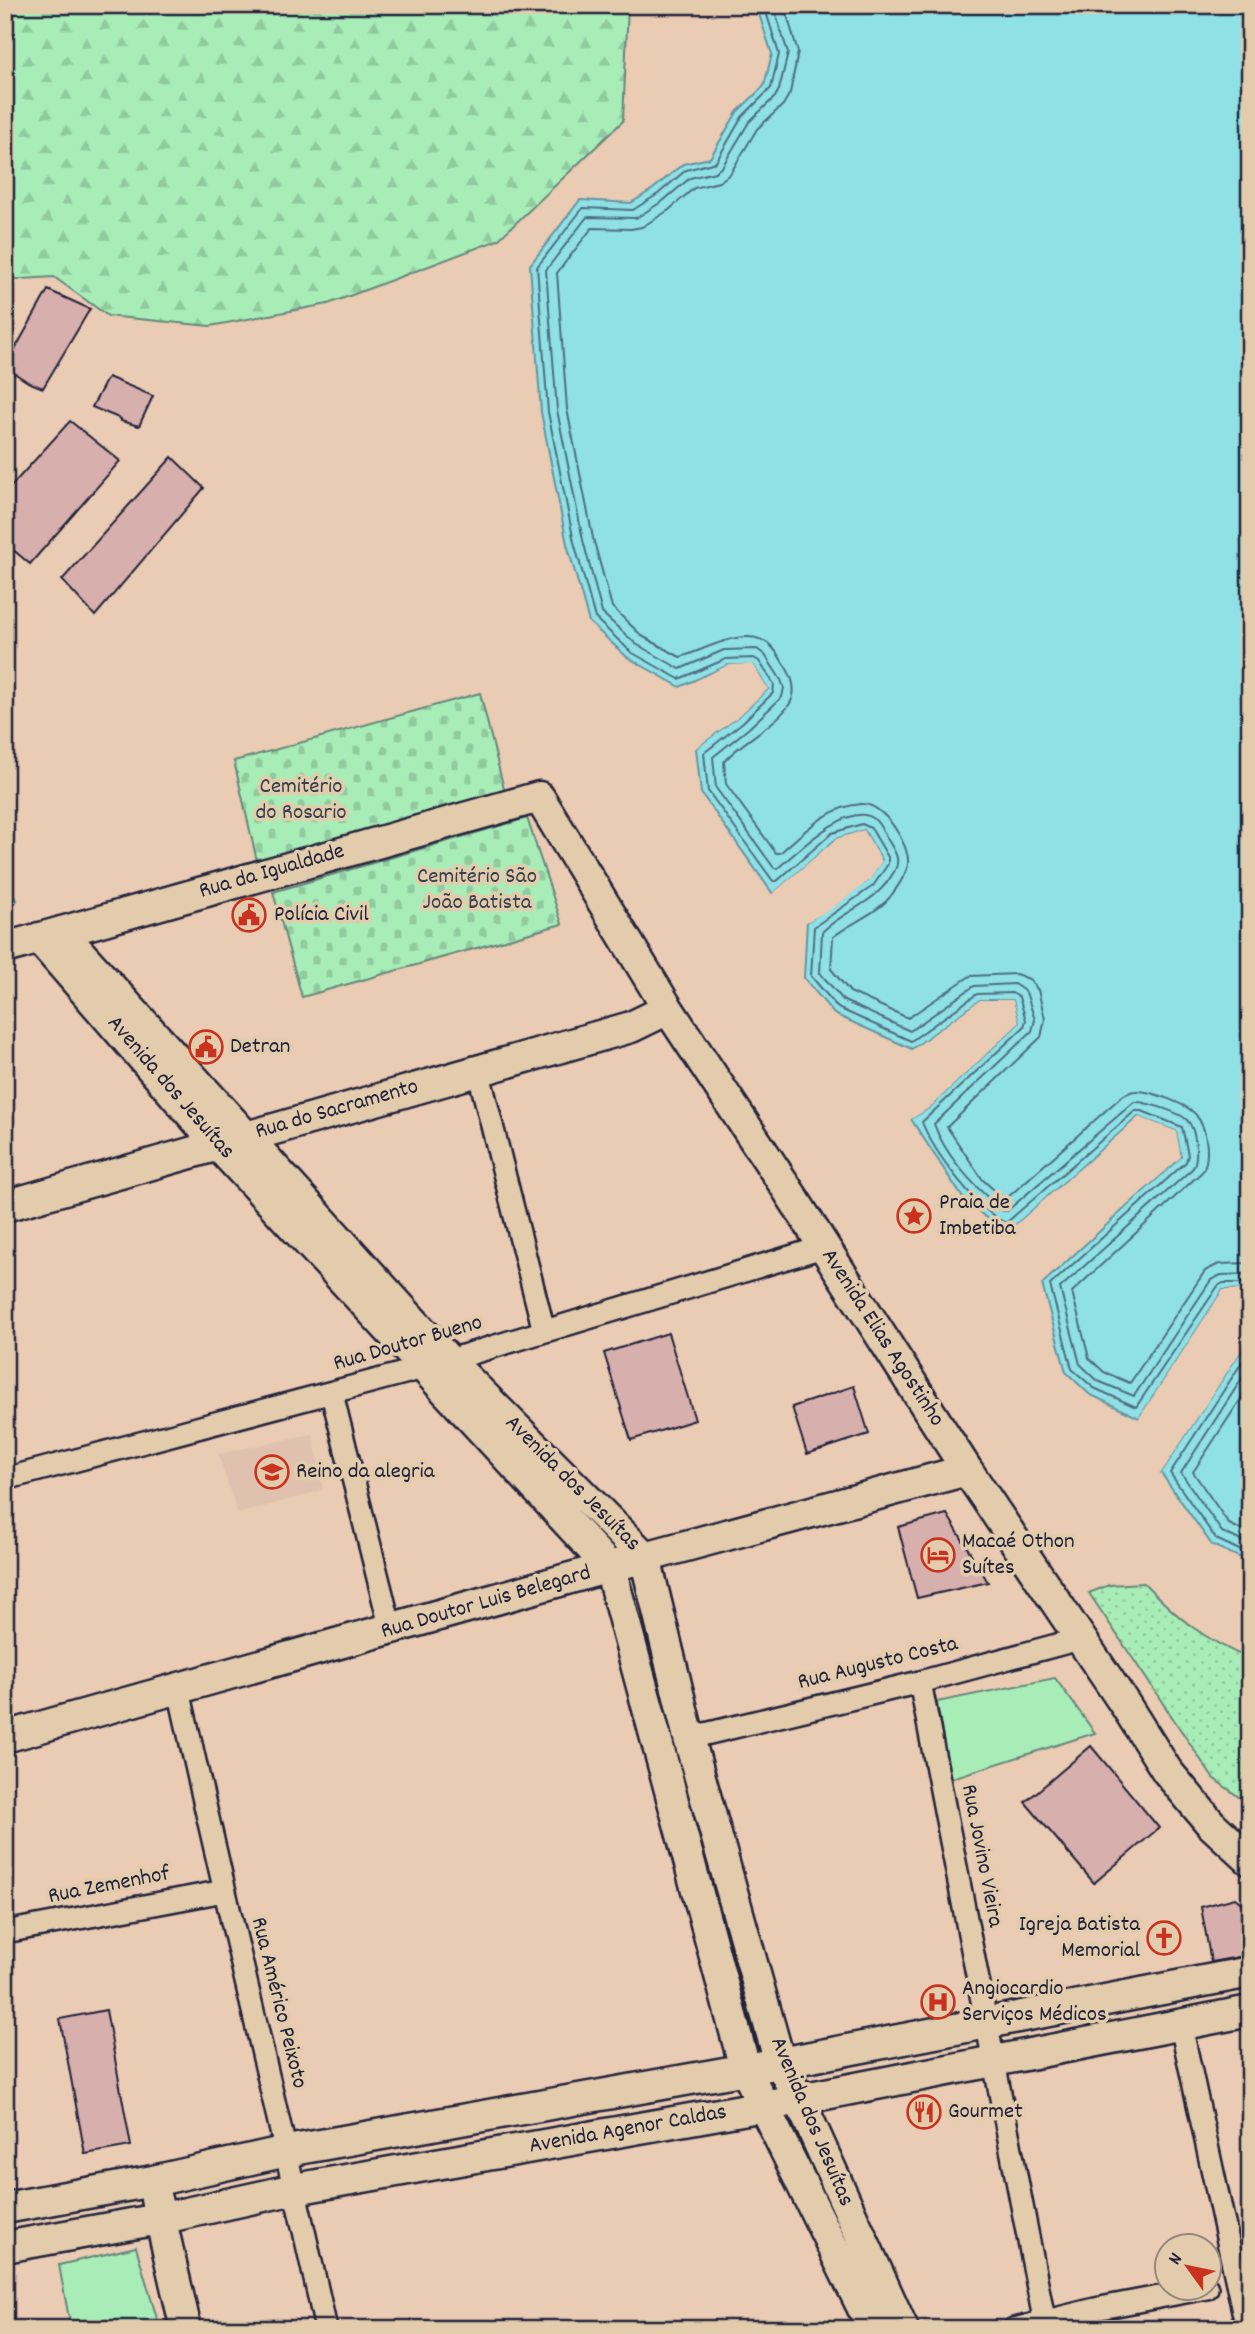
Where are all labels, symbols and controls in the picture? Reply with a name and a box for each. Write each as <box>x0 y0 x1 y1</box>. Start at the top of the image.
park label: Cemitério do Rosario <box>255 771 347 830</box>
street label: Rua da Igualdade <box>195 835 349 909</box>
park label: Cemitério São João Batista <box>417 861 537 920</box>
public building icon: Polícia Civil <box>230 896 268 934</box>
place label: Polícia Civil <box>274 899 369 932</box>
street label: Avenida dos Jesuítas <box>98 1009 242 1167</box>
public building icon: Detran <box>187 1028 225 1066</box>
place label: Detran <box>230 1031 290 1064</box>
street label: Rua do Sacramento <box>252 1071 422 1149</box>
place label: Praia de Imbetiba <box>939 1187 1017 1246</box>
place icon: Praia de Imbetiba <box>895 1197 933 1235</box>
street label: Avenida Elias Agostinho <box>812 1242 952 1434</box>
street label: Rua Doutor Bueno <box>330 1307 486 1381</box>
street label: Avenida dos Jesuítas <box>496 1408 648 1560</box>
school or university icon: Reino da alegria <box>253 1453 291 1491</box>
place label: Reino da alegria <box>296 1456 436 1489</box>
place label: Macaé Othon Suítes <box>962 1526 1075 1585</box>
hotel icon: Macaé Othon Suítes <box>919 1536 957 1574</box>
street label: Rua Doutor Luis Belegard <box>377 1557 595 1649</box>
street label: Rua Augusto Costa <box>795 1628 963 1700</box>
street label: Rua Jovino Vieira <box>951 1782 1011 1931</box>
street label: Rua Zemenhof <box>46 1858 173 1914</box>
place label: Igreja Batista Memorial <box>1019 1909 1141 1968</box>
street label: Rua Américo Peixoto <box>241 1914 315 2092</box>
church icon: Igreja Batista Memorial <box>1145 1919 1183 1957</box>
place label: Angiocardio Serviços Médicos <box>962 1973 1107 2032</box>
hospital icon: Angiocardio Serviços Médicos <box>919 1983 957 2021</box>
street label: Avenida dos Jesuítas <box>760 2032 862 2212</box>
restaurant icon: Gourmet <box>905 2093 943 2131</box>
street label: Avenida Agenor Caldas <box>527 2096 729 2164</box>
place label: Gourmet <box>948 2096 1023 2129</box>
north arrow <box>1154 2232 1224 2302</box>
text: N <box>1163 2248 1191 2271</box>

